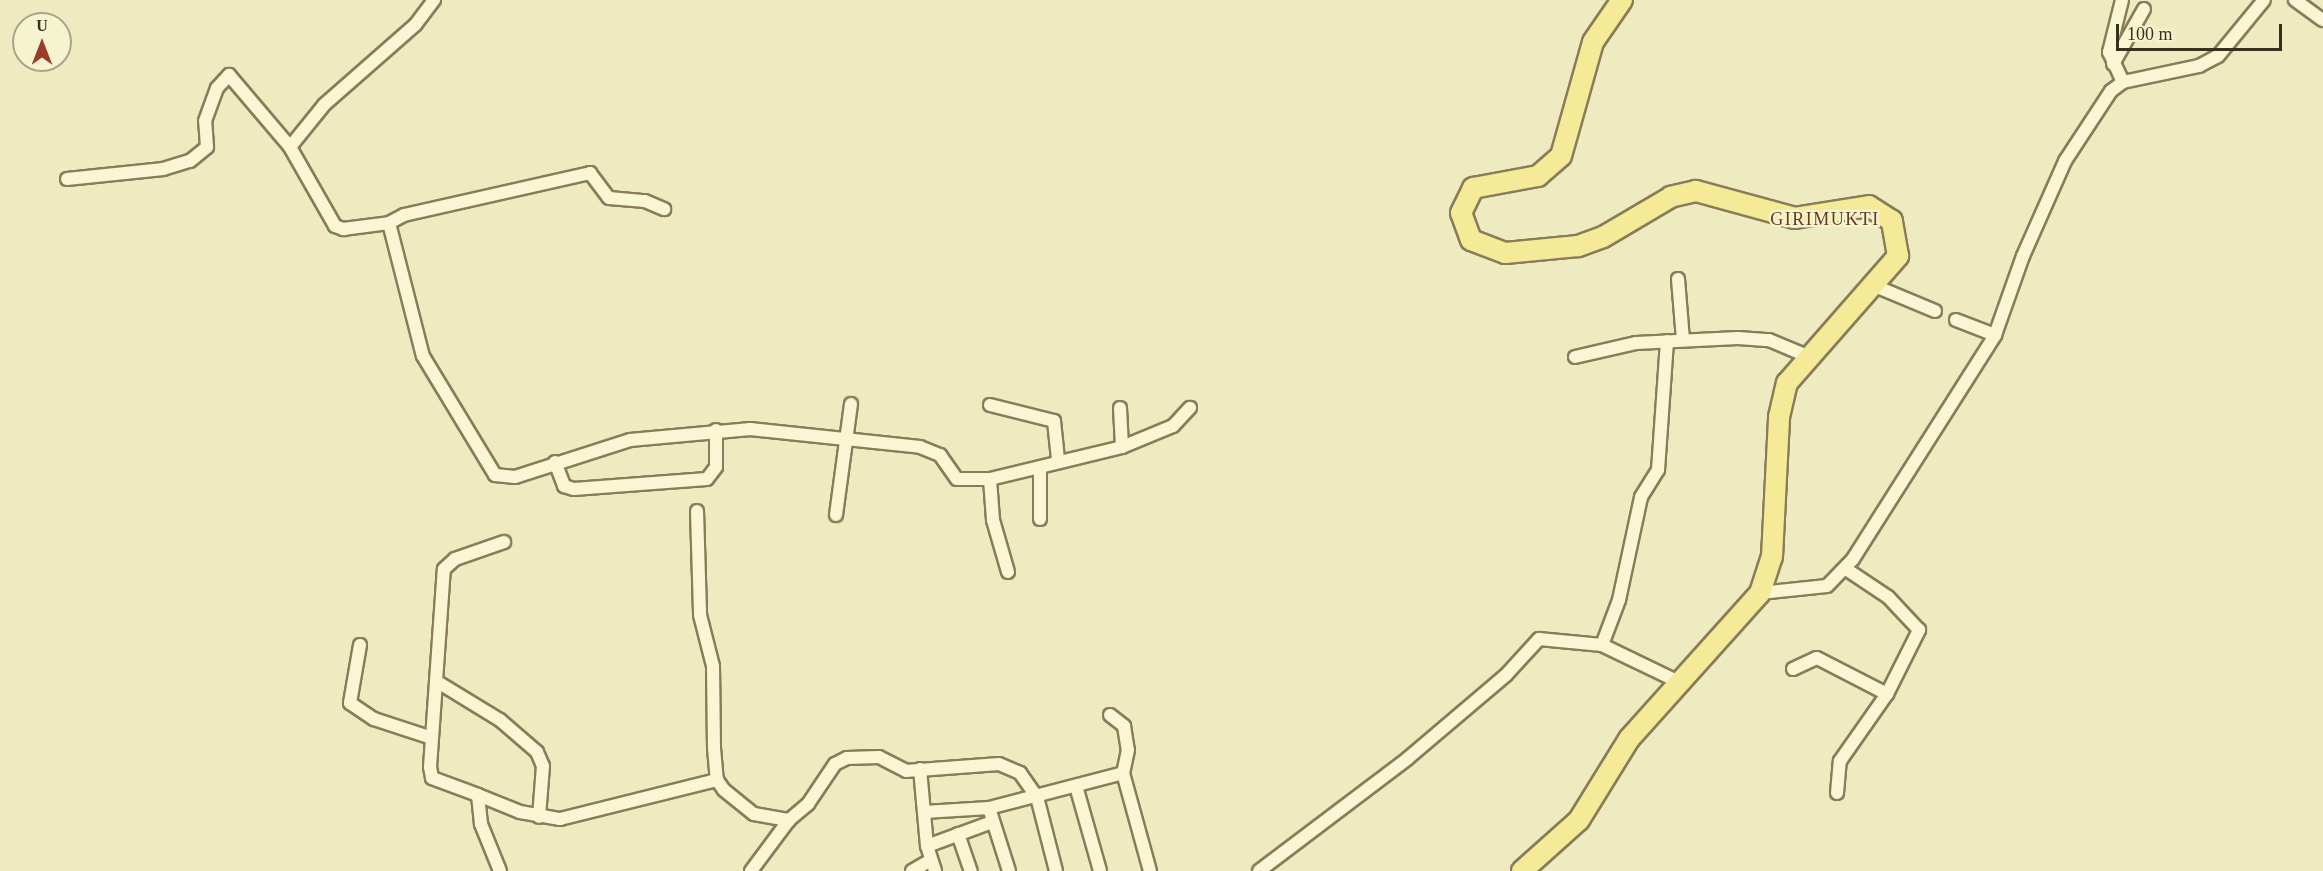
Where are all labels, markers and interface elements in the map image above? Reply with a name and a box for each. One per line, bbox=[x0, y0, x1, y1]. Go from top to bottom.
north arrow bbox=[12, 12, 72, 72]
scale bar bbox=[2119, 12, 2286, 50]
text: U bbox=[36, 17, 48, 34]
text: 100 m bbox=[2127, 24, 2173, 44]
district label: GIRIMUKTI bbox=[1770, 208, 1880, 230]

